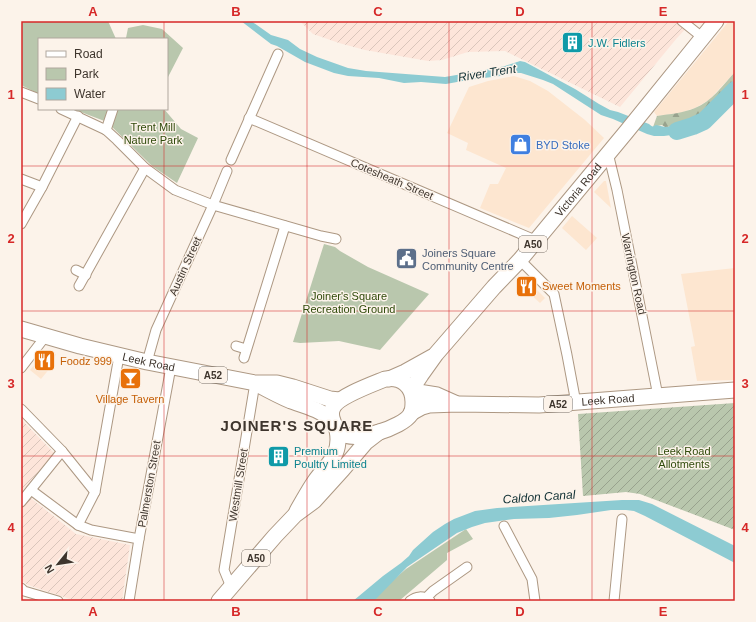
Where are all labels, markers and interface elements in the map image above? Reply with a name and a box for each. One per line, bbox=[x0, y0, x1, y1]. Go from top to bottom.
text: A bbox=[88, 4, 98, 19]
text: B bbox=[231, 4, 241, 19]
text: C bbox=[373, 4, 383, 19]
text: D bbox=[515, 4, 525, 19]
text: E bbox=[659, 4, 668, 19]
building icon: J.W. Fidlers bbox=[559, 30, 585, 56]
place label: J.W. Fidlers bbox=[588, 37, 646, 49]
legend bbox=[38, 38, 168, 110]
text: Road bbox=[74, 47, 103, 61]
water label: River Trent bbox=[457, 61, 518, 84]
text: Park bbox=[74, 67, 100, 81]
text: 1 bbox=[7, 87, 15, 102]
text: Water bbox=[74, 87, 106, 101]
text: 1 bbox=[741, 87, 749, 102]
park label: Trent Mill Nature Park bbox=[124, 121, 183, 146]
shop icon: BYD Stoke bbox=[507, 132, 533, 158]
place label: BYD Stoke bbox=[536, 139, 590, 151]
street label: Cotesheath Street bbox=[349, 156, 435, 202]
street label: Victoria Road bbox=[552, 161, 604, 219]
text: 2 bbox=[7, 231, 15, 246]
text: 2 bbox=[741, 231, 749, 246]
street label: Warrington Road bbox=[620, 232, 648, 316]
street label: Austin Street bbox=[167, 235, 203, 297]
road number: A50 bbox=[519, 236, 547, 252]
public building icon: Joiners Square Community Centre bbox=[394, 246, 420, 272]
place label: Joiners Square Community Centre bbox=[422, 247, 514, 272]
restaurant icon: Sweet Moments bbox=[514, 273, 540, 299]
place label: Sweet Moments bbox=[542, 280, 621, 292]
park label: Joiner's Square Recreation Ground bbox=[303, 290, 395, 315]
restaurant icon: Foodz 999 bbox=[32, 348, 58, 374]
street label: Leek Road bbox=[121, 350, 176, 373]
place label: Foodz 999 bbox=[60, 355, 112, 367]
bar icon: Village Tavern bbox=[117, 366, 143, 392]
road number: A52 bbox=[199, 367, 227, 383]
text: 3 bbox=[7, 376, 15, 391]
text: 3 bbox=[741, 376, 749, 391]
street label: Leek Road bbox=[581, 392, 635, 408]
place label: Village Tavern bbox=[96, 393, 164, 405]
road number: A52 bbox=[544, 396, 572, 412]
district label: JOINER'S SQUARE bbox=[221, 417, 373, 434]
street label: Palmerston Street bbox=[135, 440, 163, 528]
building icon: Premium Poultry Limited bbox=[265, 444, 291, 470]
place label: Premium Poultry Limited bbox=[294, 445, 367, 470]
park label: Leek Road Allotments bbox=[657, 445, 711, 470]
street label: Westmill Street bbox=[226, 448, 250, 522]
water label: Caldon Canal bbox=[502, 487, 576, 507]
text: 4 bbox=[7, 520, 15, 535]
text: 4 bbox=[741, 520, 749, 535]
north arrow bbox=[38, 544, 78, 584]
road number: A50 bbox=[242, 550, 270, 566]
text: N bbox=[42, 563, 57, 575]
text: A bbox=[88, 604, 98, 619]
text: B bbox=[231, 604, 241, 619]
text: C bbox=[373, 604, 383, 619]
text: D bbox=[515, 604, 525, 619]
text: E bbox=[659, 604, 668, 619]

